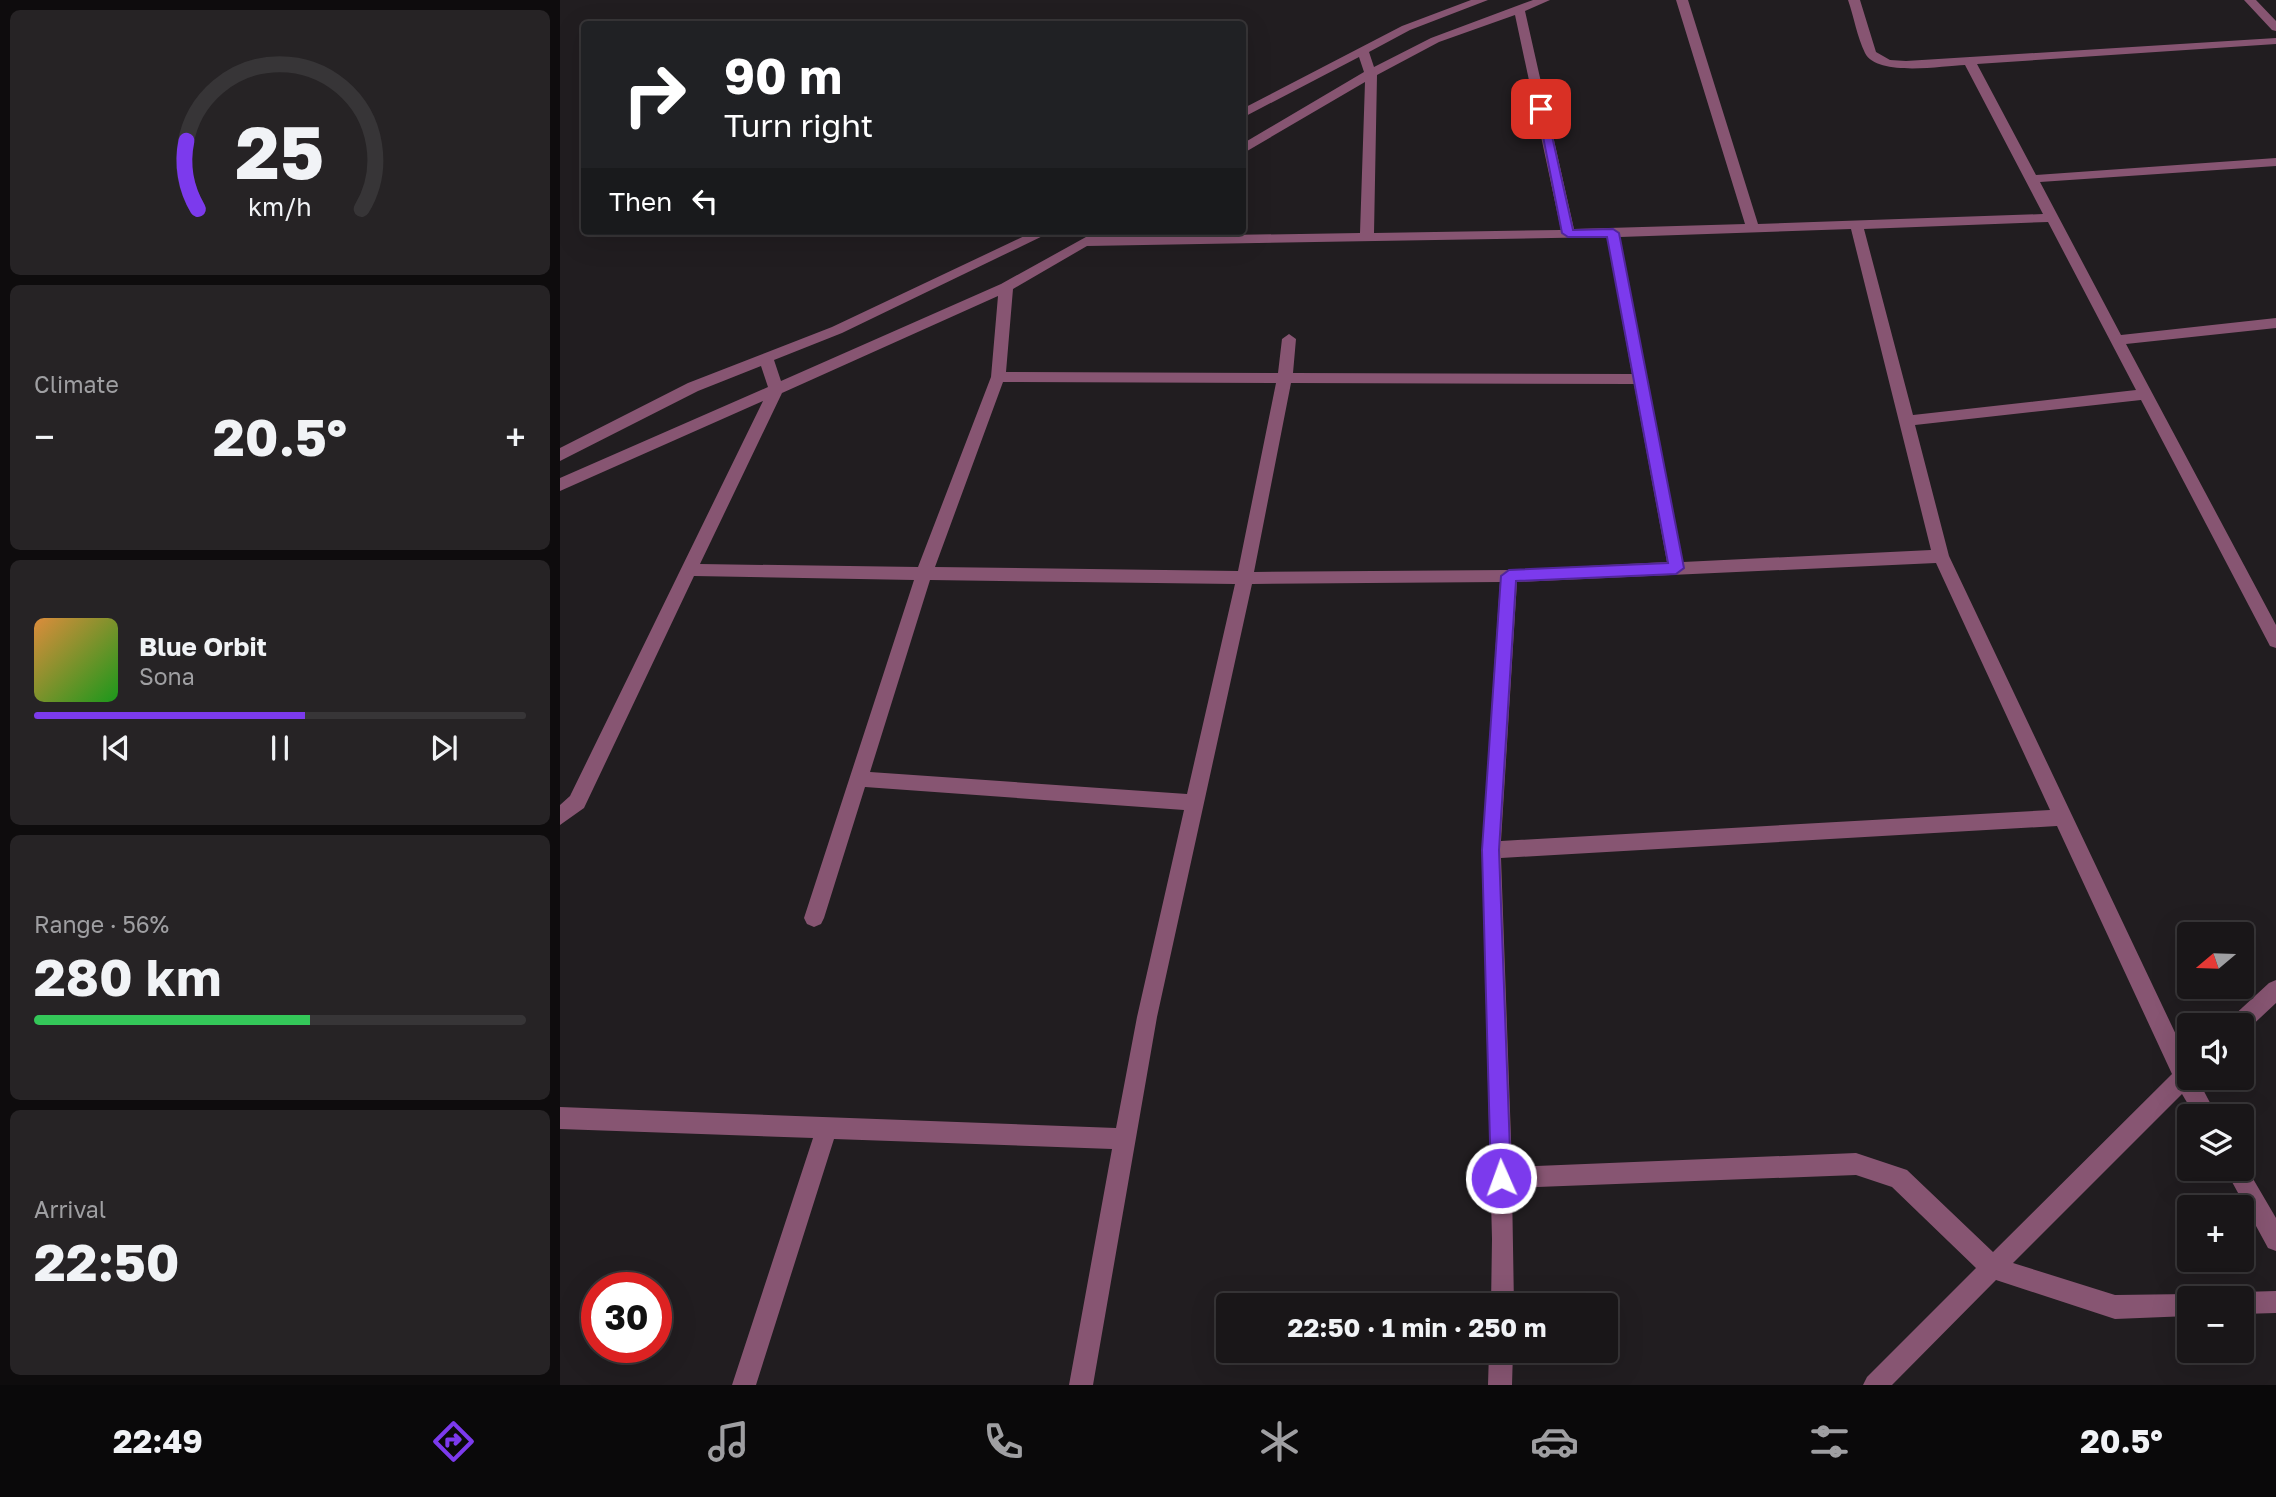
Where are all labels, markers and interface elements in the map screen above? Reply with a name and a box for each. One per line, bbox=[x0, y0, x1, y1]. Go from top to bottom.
text: 90 m bbox=[724, 46, 842, 105]
icon: right bbox=[609, 49, 700, 140]
pin bbox=[1511, 79, 1571, 139]
icon: arrive bbox=[1522, 90, 1560, 128]
text: Turn right bbox=[724, 106, 873, 144]
text: 25 bbox=[236, 108, 324, 195]
icon: left bbox=[686, 182, 724, 220]
text: Then bbox=[609, 186, 672, 217]
text: km/h bbox=[248, 190, 312, 221]
text: Climate bbox=[34, 370, 119, 398]
text: 20.5° bbox=[213, 405, 347, 467]
text: − bbox=[34, 414, 55, 459]
text: + bbox=[505, 414, 526, 459]
text: Blue Orbit bbox=[139, 631, 267, 662]
text: Sona bbox=[139, 662, 195, 690]
icon: previous bbox=[97, 729, 135, 767]
icon: pause bbox=[261, 729, 299, 767]
icon: next bbox=[425, 729, 463, 767]
text: Range · 56% bbox=[34, 910, 169, 938]
north arrow bbox=[2177, 922, 2254, 999]
map controls bbox=[2177, 922, 2254, 1363]
text: 280 km bbox=[34, 945, 221, 1007]
button: sound bbox=[2177, 1013, 2254, 1090]
button: layers bbox=[2177, 1104, 2254, 1181]
position arrow bbox=[1464, 1141, 1538, 1215]
text: Arrival bbox=[34, 1195, 106, 1223]
button: + bbox=[2177, 1195, 2254, 1272]
text: 22:50 bbox=[34, 1230, 180, 1292]
speed limit sign: 30 bbox=[581, 1272, 672, 1363]
button: − bbox=[2177, 1286, 2254, 1363]
text: 22:50 · 1 min · 250 m bbox=[1288, 1312, 1546, 1343]
icon: directions bbox=[429, 1417, 478, 1466]
icon: music bbox=[704, 1417, 753, 1466]
icon: phone bbox=[979, 1417, 1028, 1466]
icon: climate bbox=[1255, 1417, 1304, 1466]
icon: car bbox=[1530, 1417, 1579, 1466]
icon: filters bbox=[1805, 1417, 1854, 1466]
text: 22:49 bbox=[113, 1422, 203, 1460]
text: 20.5° bbox=[2080, 1422, 2163, 1460]

